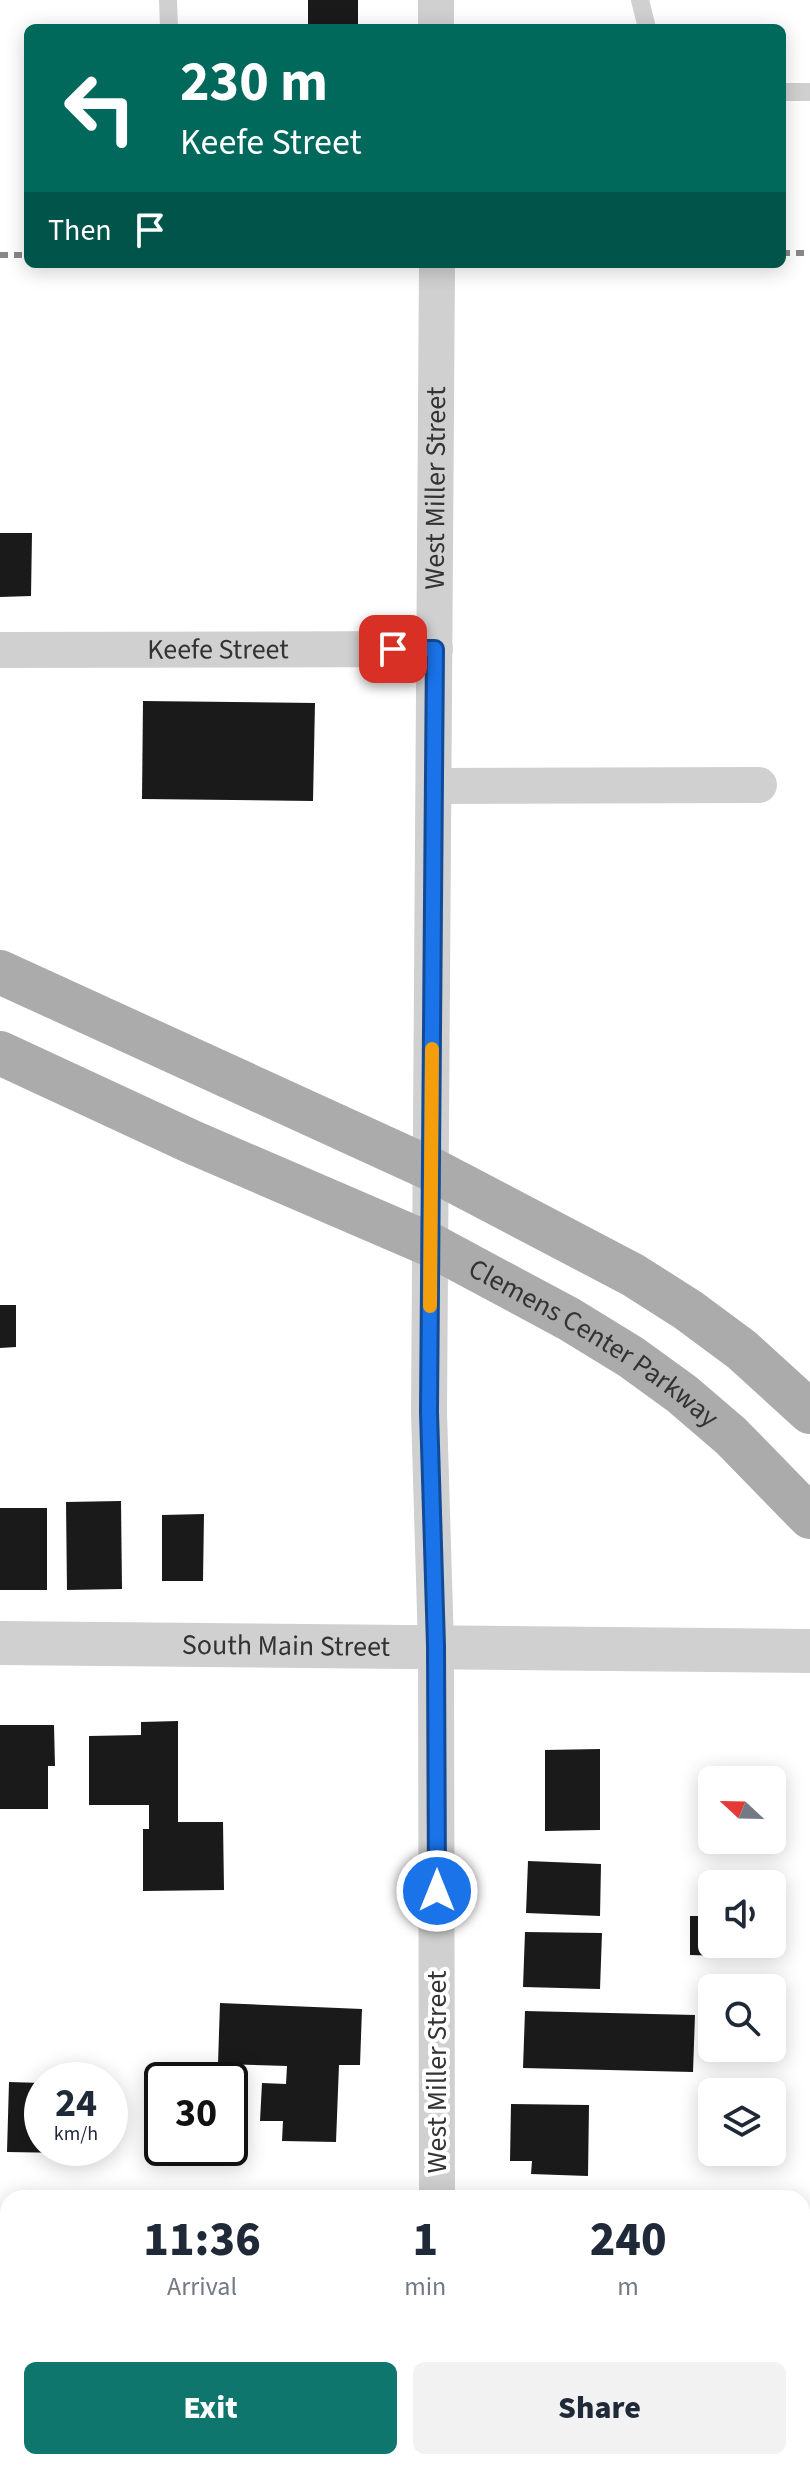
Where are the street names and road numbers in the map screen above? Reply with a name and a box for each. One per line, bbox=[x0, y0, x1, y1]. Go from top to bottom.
street label: West Miller Street bbox=[415, 386, 456, 590]
street label: Keefe Street bbox=[147, 629, 289, 670]
street label: Clemens Center Parkway bbox=[461, 1249, 727, 1437]
street label: South Main Street bbox=[182, 1625, 391, 1667]
street label: West Miller Street bbox=[417, 1970, 457, 2174]

